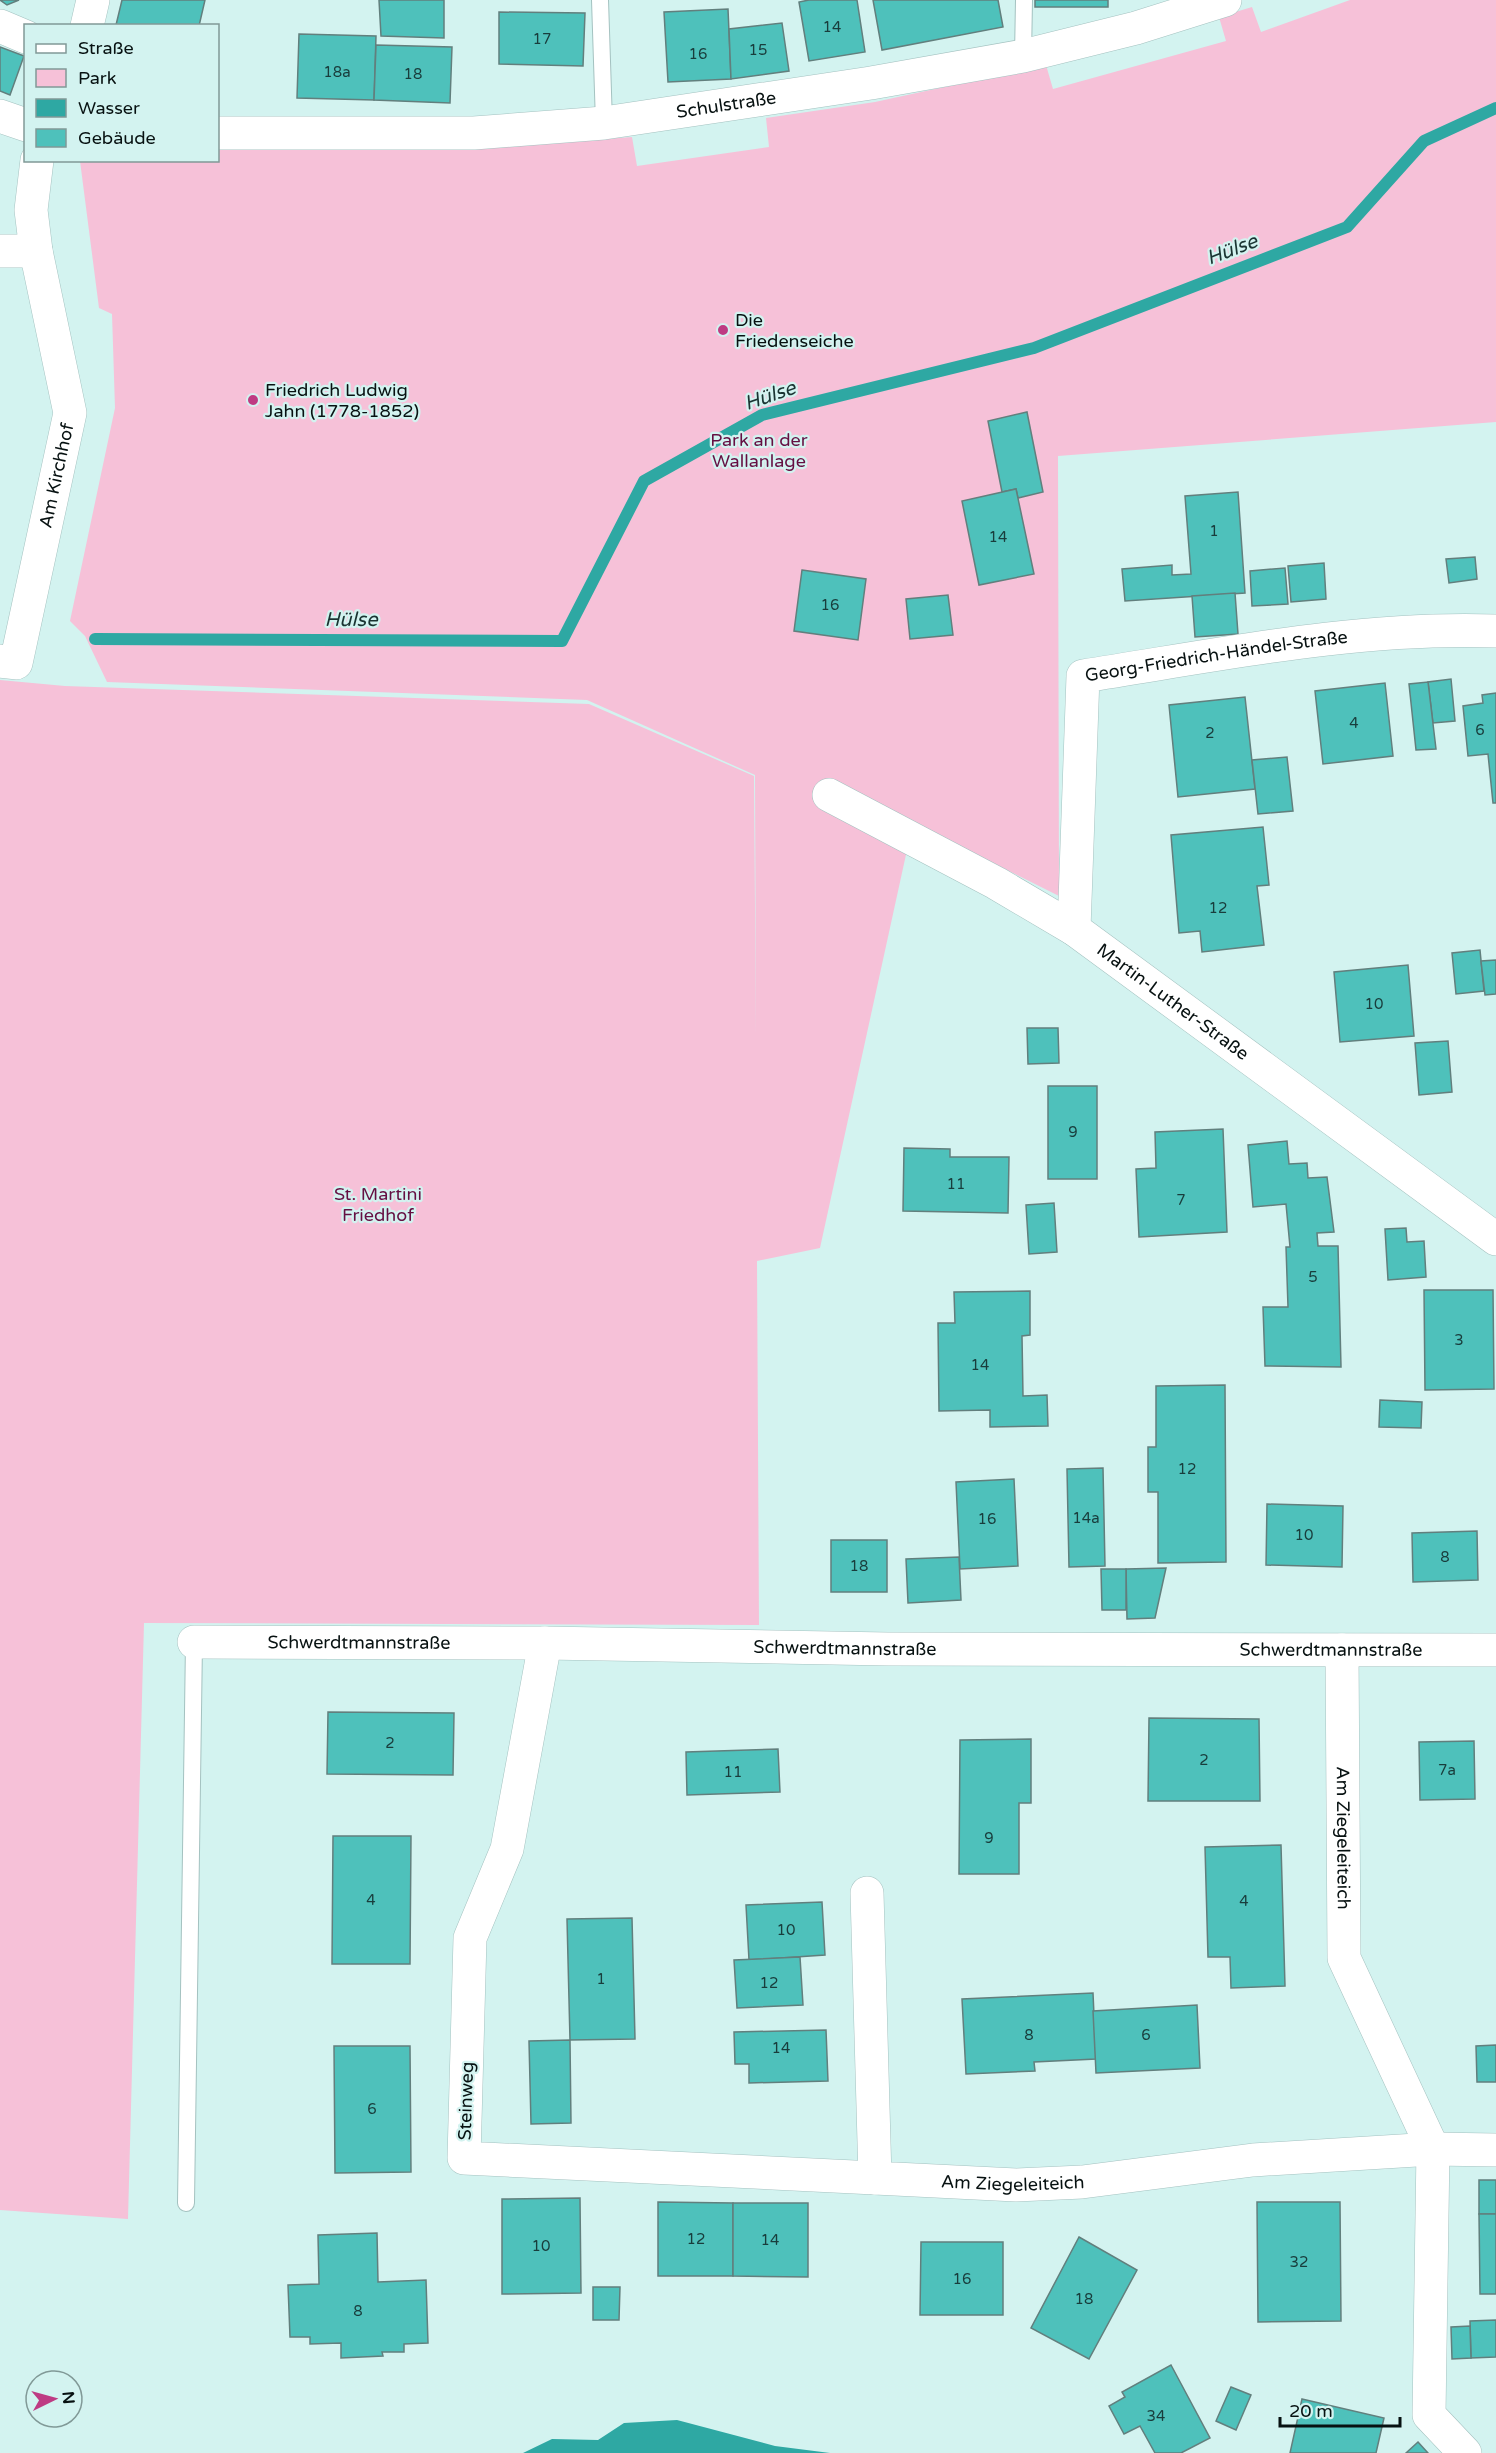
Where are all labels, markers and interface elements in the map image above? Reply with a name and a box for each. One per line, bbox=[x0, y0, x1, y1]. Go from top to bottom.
house number: 14 bbox=[823, 18, 841, 36]
legend bbox=[24, 24, 219, 162]
house number: 17 bbox=[533, 30, 551, 48]
text: Straße bbox=[78, 37, 134, 59]
house number: 15 bbox=[749, 41, 767, 59]
house number: 16 bbox=[689, 45, 707, 63]
house number: 18a bbox=[323, 63, 351, 81]
house number: 18 bbox=[404, 65, 422, 83]
text: Park bbox=[78, 67, 117, 89]
street label: Schulstraße bbox=[675, 86, 778, 123]
text: Wasser bbox=[78, 97, 140, 119]
text: Gebäude bbox=[78, 127, 156, 149]
water label: Hülse bbox=[1203, 229, 1263, 271]
place label: Die Friedenseiche bbox=[735, 309, 854, 352]
marker: Die Friedenseiche bbox=[716, 323, 730, 337]
water label: Hülse bbox=[741, 375, 801, 416]
place label: Friedrich Ludwig Jahn (1778-1852) bbox=[265, 379, 419, 422]
marker: Friedrich Ludwig Jahn (1778-1852) bbox=[246, 393, 260, 407]
street label: Am Kirchhof bbox=[34, 421, 79, 530]
park label: Park an der Wallanlage bbox=[710, 429, 808, 472]
house number: 1 bbox=[1209, 522, 1219, 540]
house number: 14 bbox=[989, 528, 1007, 546]
house number: 16 bbox=[821, 596, 839, 614]
water label: Hülse bbox=[325, 608, 379, 632]
street label: Georg-Friedrich-Händel-Straße bbox=[1083, 626, 1349, 687]
house number: 4 bbox=[1349, 714, 1359, 732]
house number: 6 bbox=[1475, 721, 1485, 739]
house number: 2 bbox=[1205, 724, 1215, 742]
house number: 12 bbox=[1209, 899, 1227, 917]
street label: Martin-Luther-Straße bbox=[1093, 939, 1253, 1065]
house number: 10 bbox=[1365, 995, 1383, 1013]
house number: 9 bbox=[1068, 1123, 1078, 1141]
house number: 11 bbox=[947, 1175, 965, 1193]
park label: St. Martini Friedhof bbox=[334, 1183, 422, 1226]
house number: 7 bbox=[1176, 1191, 1186, 1209]
house number: 5 bbox=[1308, 1268, 1318, 1286]
house number: 3 bbox=[1454, 1331, 1464, 1349]
house number: 14 bbox=[971, 1356, 989, 1374]
house number: 12 bbox=[1178, 1460, 1196, 1478]
house number: 14a bbox=[1072, 1509, 1100, 1527]
house number: 16 bbox=[978, 1510, 996, 1528]
house number: 10 bbox=[1295, 1526, 1313, 1544]
house number: 8 bbox=[1440, 1548, 1450, 1566]
house number: 18 bbox=[850, 1557, 868, 1575]
street label: Schwerdtmannstraße bbox=[267, 1631, 451, 1654]
street label: Schwerdtmannstraße bbox=[753, 1636, 936, 1660]
street label: Schwerdtmannstraße bbox=[1239, 1639, 1422, 1661]
house number: 2 bbox=[385, 1734, 395, 1752]
house number: 2 bbox=[1199, 1751, 1209, 1769]
house number: 7a bbox=[1438, 1761, 1456, 1779]
house number: 11 bbox=[724, 1763, 742, 1781]
street label: Am Ziegeleiteich bbox=[1332, 1766, 1355, 1910]
house number: 9 bbox=[984, 1829, 994, 1847]
house number: 4 bbox=[366, 1891, 376, 1909]
house number: 4 bbox=[1239, 1892, 1249, 1910]
house number: 10 bbox=[777, 1921, 795, 1939]
house number: 1 bbox=[596, 1970, 606, 1988]
house number: 12 bbox=[760, 1974, 778, 1992]
house number: 8 bbox=[1024, 2026, 1034, 2044]
house number: 6 bbox=[1141, 2026, 1151, 2044]
house number: 14 bbox=[772, 2039, 790, 2057]
street label: Steinweg bbox=[454, 2061, 478, 2141]
house number: 6 bbox=[367, 2100, 377, 2118]
street label: Am Ziegeleiteich bbox=[941, 2170, 1085, 2196]
house number: 12 bbox=[687, 2230, 705, 2248]
house number: 14 bbox=[761, 2231, 779, 2249]
house number: 10 bbox=[532, 2237, 550, 2255]
house number: 32 bbox=[1290, 2253, 1308, 2271]
house number: 16 bbox=[953, 2270, 971, 2288]
house number: 18 bbox=[1075, 2290, 1093, 2308]
house number: 8 bbox=[353, 2302, 363, 2320]
north arrow bbox=[24, 2369, 84, 2429]
scale bar bbox=[1280, 2390, 1400, 2428]
text: N bbox=[57, 2391, 78, 2405]
text: 20 m bbox=[1289, 2400, 1333, 2422]
house number: 34 bbox=[1147, 2407, 1165, 2425]

